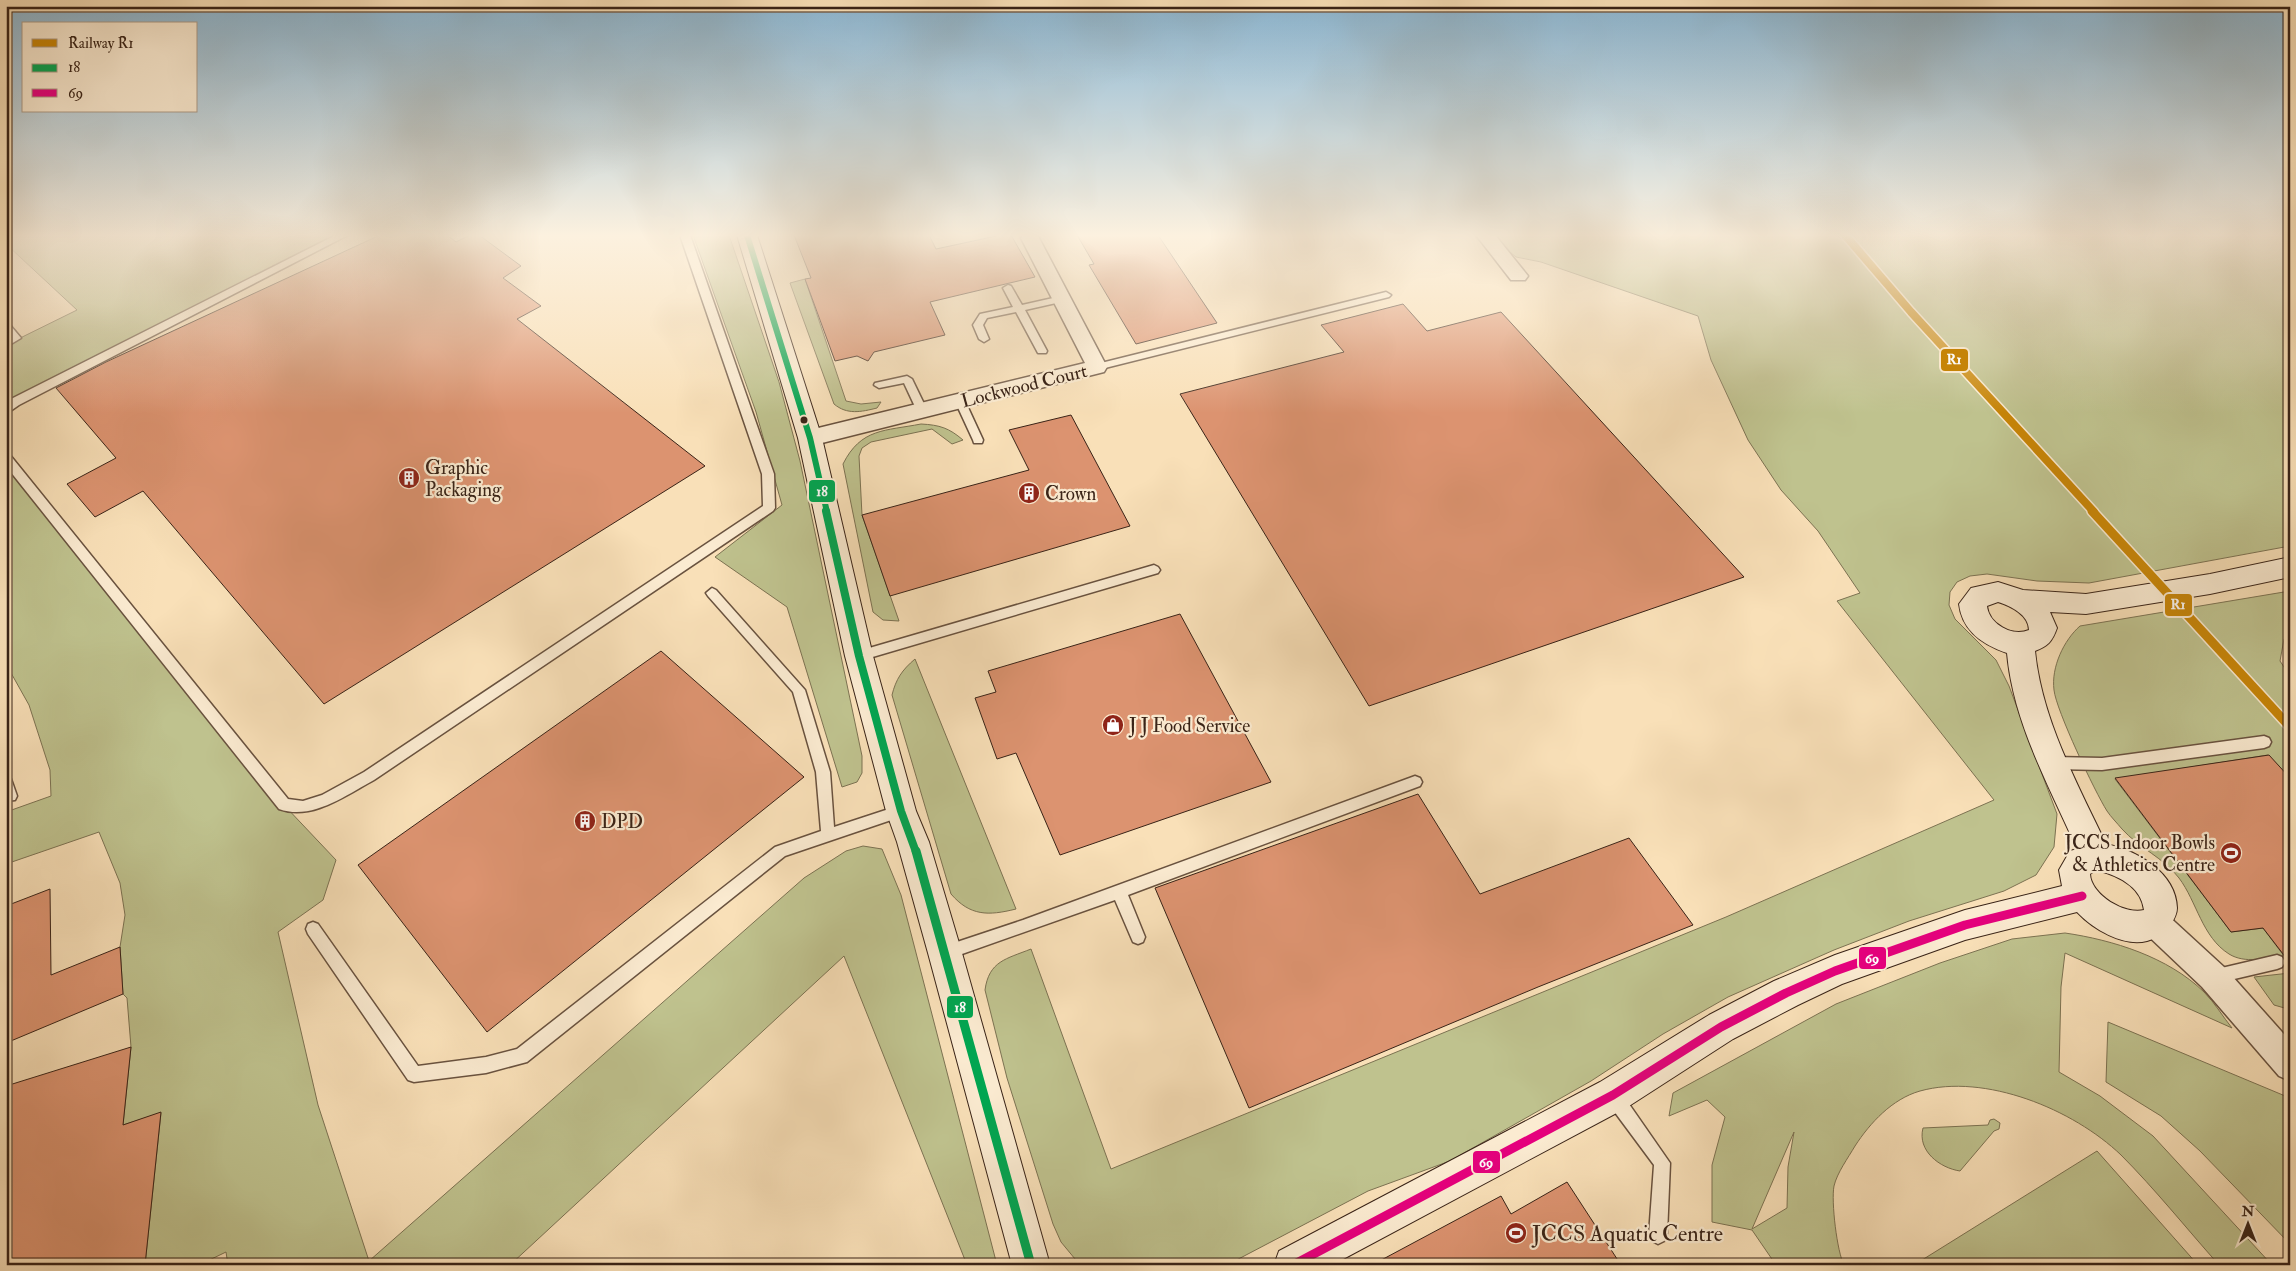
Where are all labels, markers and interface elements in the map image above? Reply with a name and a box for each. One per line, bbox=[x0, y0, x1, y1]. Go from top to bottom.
legend bbox=[22, 22, 198, 112]
text: Railway R1 bbox=[68, 34, 134, 53]
text: 18 bbox=[68, 58, 80, 77]
text: 69 bbox=[68, 84, 83, 103]
line badge: R1 bbox=[1940, 348, 1969, 372]
text: R1 bbox=[1946, 351, 1962, 368]
street label: Lockwood Court bbox=[959, 359, 1090, 413]
unlabelled marker bbox=[799, 415, 809, 425]
place label: Graphic Packaging bbox=[425, 456, 502, 502]
building icon: Graphic Packaging bbox=[397, 466, 421, 490]
line badge: 18 bbox=[808, 479, 836, 503]
building icon: Crown bbox=[1017, 481, 1041, 505]
place label: Crown bbox=[1045, 482, 1096, 506]
text: 18 bbox=[816, 483, 828, 500]
line badge: R1 bbox=[2164, 593, 2193, 617]
text: R1 bbox=[2170, 596, 2186, 613]
shop icon: J J Food Service bbox=[1101, 713, 1125, 737]
place label: J J Food Service bbox=[1128, 714, 1250, 738]
building icon: DPD bbox=[573, 809, 597, 833]
place label: DPD bbox=[601, 810, 643, 834]
place label: JCCS Indoor Bowls & Athletics Centre bbox=[2063, 831, 2215, 877]
sports icon: JCCS Indoor Bowls & Athletics Centre bbox=[2219, 841, 2243, 865]
line badge: 69 bbox=[1858, 946, 1887, 970]
text: 69 bbox=[1865, 950, 1879, 967]
line badge: 18 bbox=[946, 995, 974, 1019]
text: 18 bbox=[954, 999, 966, 1016]
line badge: 69 bbox=[1472, 1150, 1501, 1174]
text: 69 bbox=[1479, 1154, 1493, 1171]
north arrow bbox=[2224, 1198, 2274, 1248]
text: N bbox=[2241, 1203, 2255, 1220]
place label: JCCS Aquatic Centre bbox=[1531, 1220, 1723, 1248]
sports icon: JCCS Aquatic Centre bbox=[1504, 1221, 1528, 1245]

